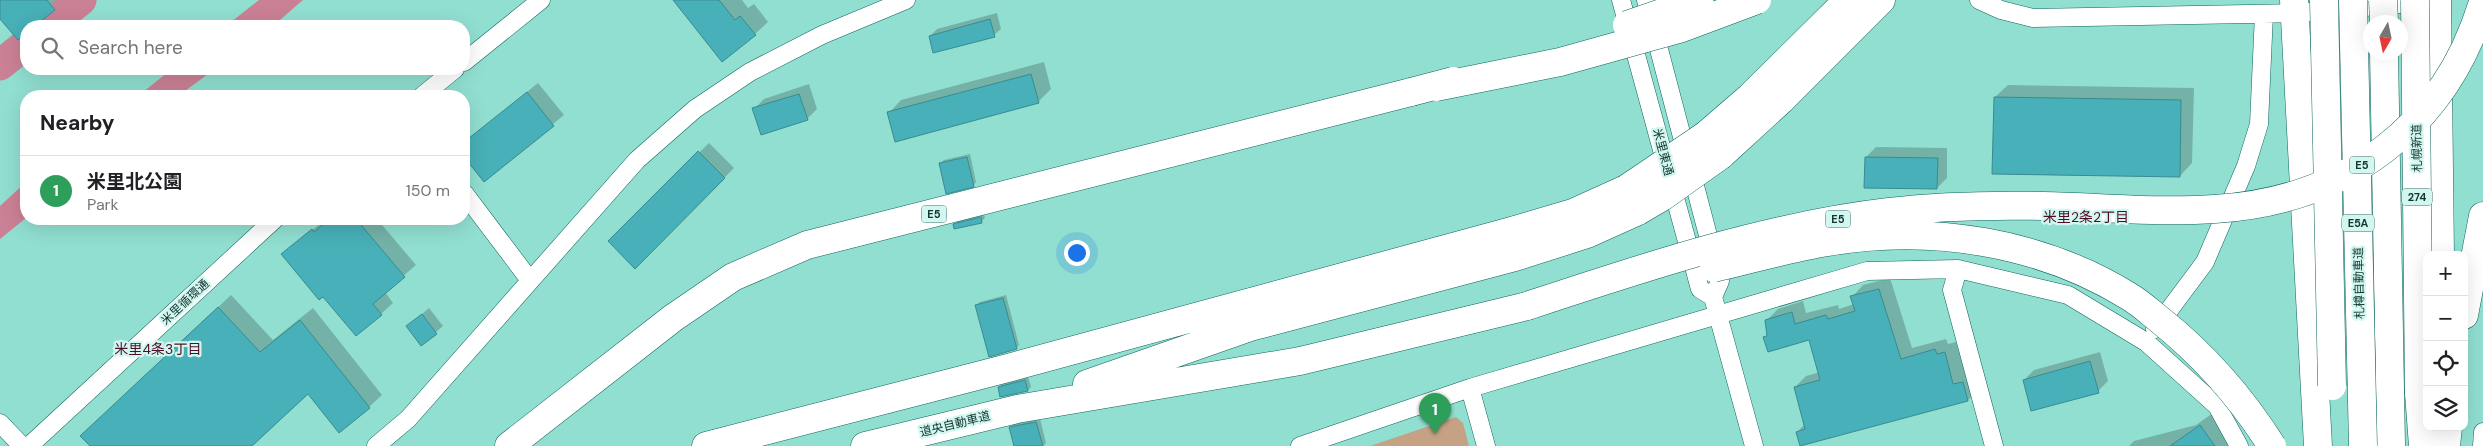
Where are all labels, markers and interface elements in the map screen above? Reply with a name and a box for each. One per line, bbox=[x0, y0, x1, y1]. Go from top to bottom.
north arrow bbox=[2363, 15, 2408, 60]
search box bbox=[20, 20, 470, 75]
icon: search bbox=[38, 34, 66, 62]
text: Search here bbox=[78, 35, 183, 60]
text: Nearby bbox=[40, 109, 114, 137]
street label: 札幌新道 bbox=[2409, 124, 2425, 172]
street label: 米里東通 bbox=[1649, 127, 1677, 177]
road number: E5 bbox=[2350, 156, 2374, 174]
text: 米里北公園 bbox=[87, 169, 182, 194]
text: 1 bbox=[53, 180, 59, 201]
text: 150 m bbox=[406, 180, 450, 201]
road number: 274 bbox=[2402, 188, 2432, 206]
text: Park bbox=[87, 194, 119, 215]
road number: E5 bbox=[922, 205, 946, 222]
district label: 米里2条2丁目 bbox=[2043, 208, 2129, 226]
road number: E5 bbox=[1826, 210, 1850, 228]
road number: E5A bbox=[2342, 214, 2374, 232]
your location bbox=[1064, 240, 1090, 266]
street label: 札樽自動車道 bbox=[2350, 247, 2368, 319]
map controls bbox=[2423, 251, 2468, 431]
button: + bbox=[2423, 251, 2468, 296]
street label: 米里循環通 bbox=[158, 276, 212, 328]
button: − bbox=[2423, 296, 2468, 341]
district label: 米里4条3丁目 bbox=[115, 340, 201, 358]
button: locate bbox=[2423, 341, 2468, 386]
button: layers bbox=[2423, 386, 2468, 431]
pin: 1 bbox=[1419, 393, 1451, 434]
street label: 道央自動車道 bbox=[918, 408, 992, 440]

